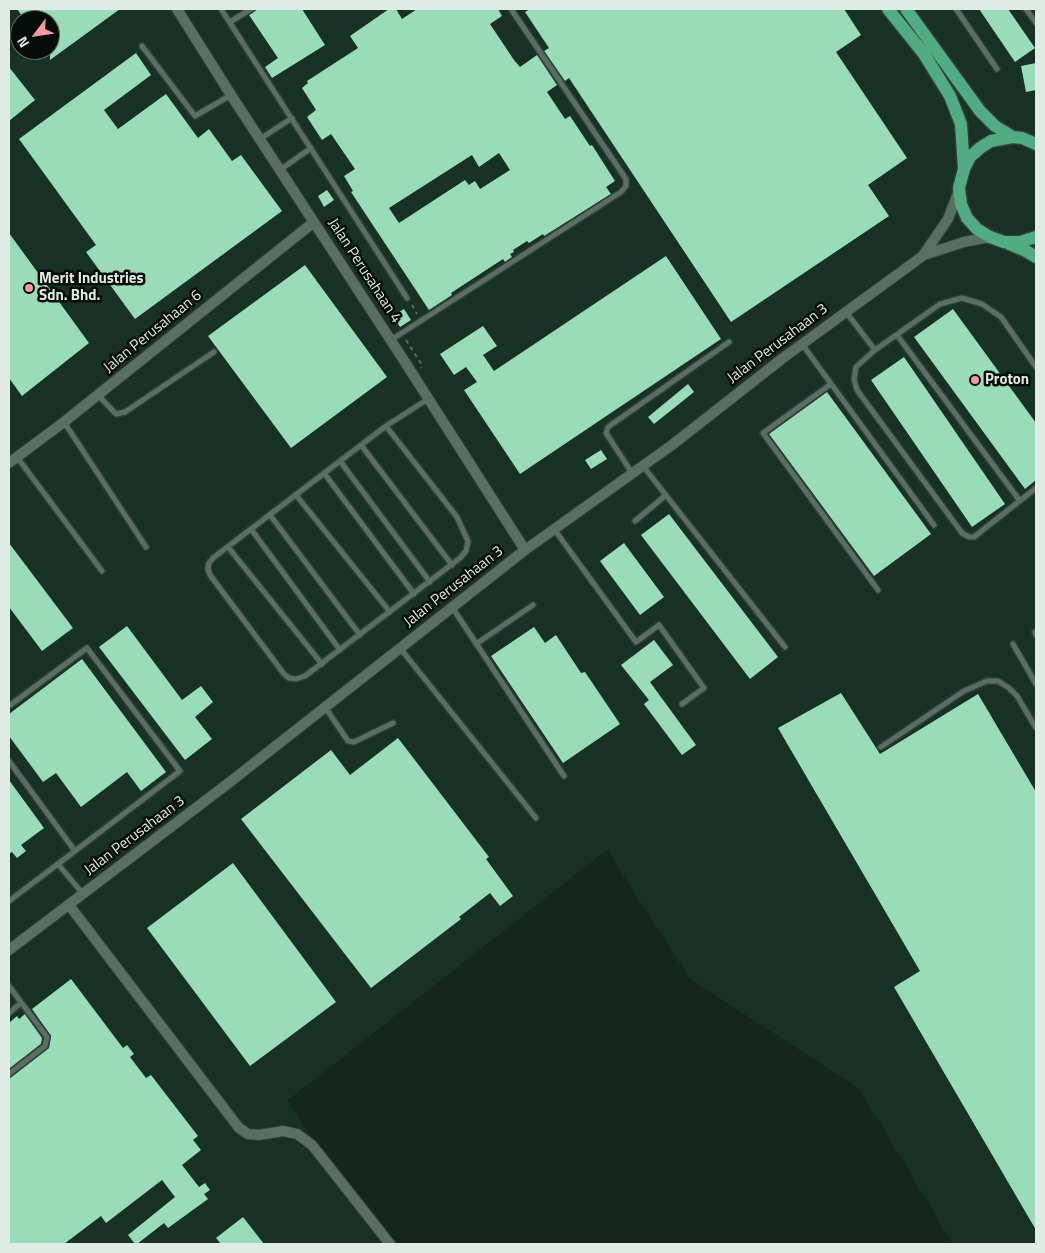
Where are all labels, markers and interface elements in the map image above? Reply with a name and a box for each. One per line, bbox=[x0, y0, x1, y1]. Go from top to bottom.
north arrow bbox=[10, 10, 60, 60]
text: N bbox=[11, 33, 34, 52]
street label: Jalan Perusahaan 4 bbox=[323, 215, 405, 327]
place label: Merit Industries Sdn. Bhd. bbox=[39, 270, 143, 305]
marker: Merit Industries Sdn. Bhd. bbox=[23, 282, 35, 294]
street label: Jalan Perusahaan 6 bbox=[100, 287, 206, 377]
street label: Jalan Perusahaan 3 bbox=[724, 300, 832, 388]
place label: Proton bbox=[985, 371, 1029, 389]
marker: Proton bbox=[969, 374, 981, 386]
street label: Jalan Perusahaan 3 bbox=[401, 543, 507, 631]
street label: Jalan Perusahaan 3 bbox=[81, 792, 189, 880]

